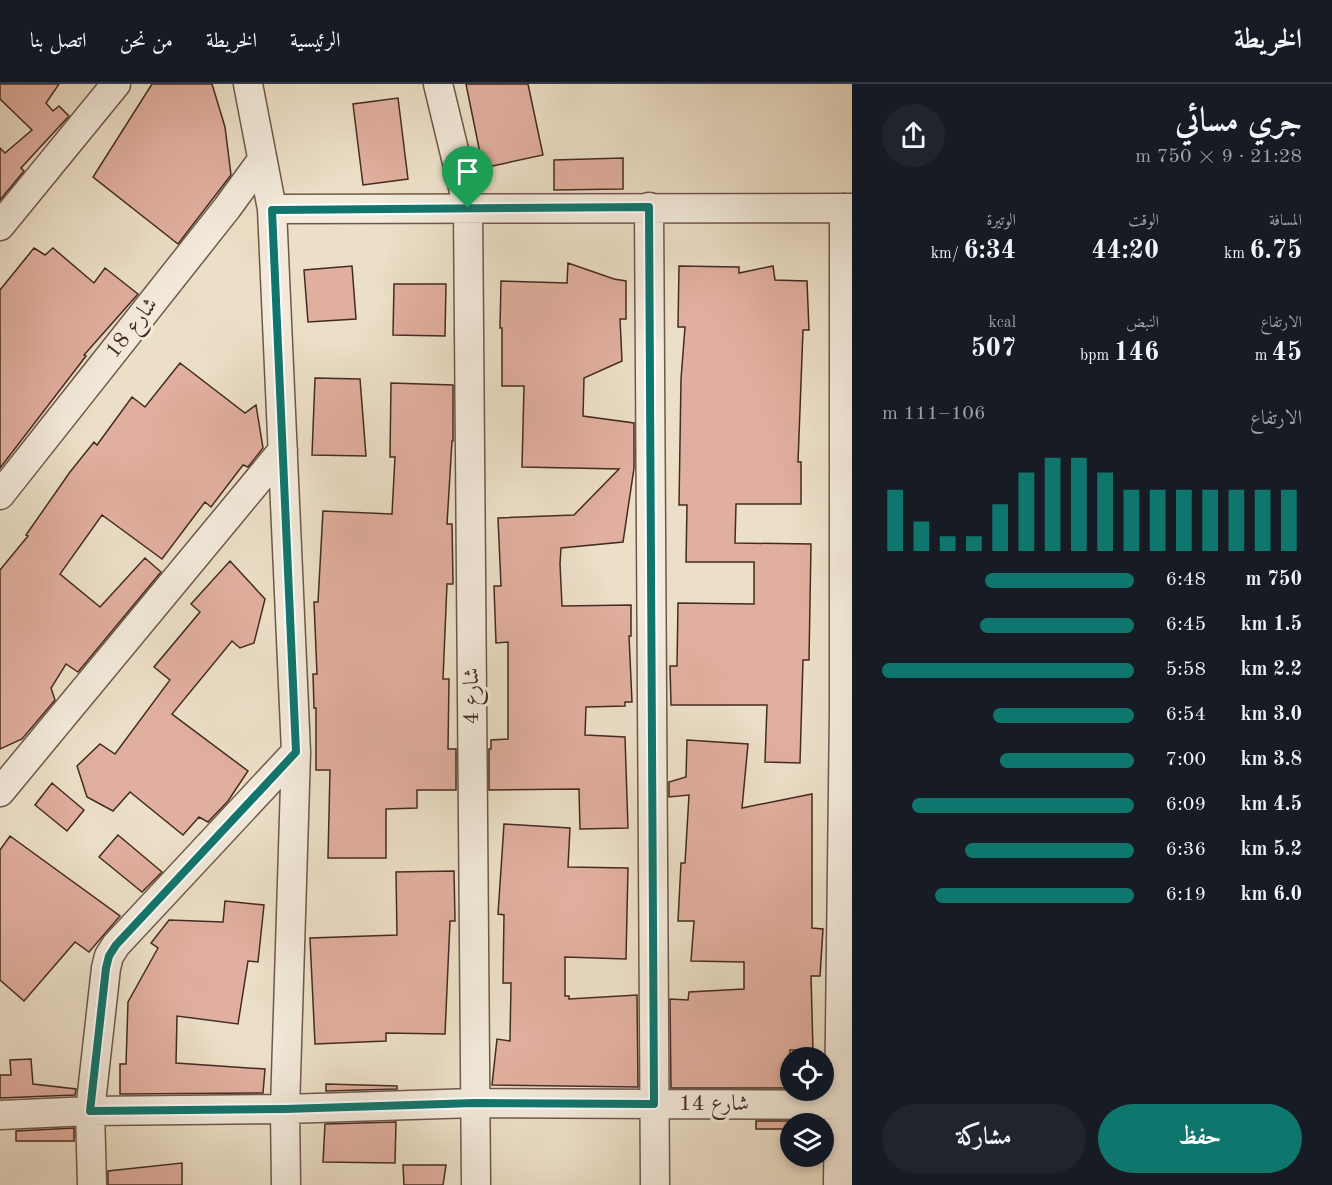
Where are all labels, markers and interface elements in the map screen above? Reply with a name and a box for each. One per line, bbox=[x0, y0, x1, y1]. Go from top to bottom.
text: الخريطة bbox=[1234, 27, 1302, 55]
text: اتصل بنا bbox=[30, 31, 87, 52]
text: من نحن bbox=[120, 31, 173, 52]
text: الخريطة bbox=[206, 31, 257, 52]
text: الرئيسية bbox=[290, 31, 341, 52]
button: share bbox=[882, 104, 945, 167]
text: جري مسائي bbox=[1175, 106, 1302, 139]
pin bbox=[442, 146, 493, 208]
text: 21:28 · 9 × 750 m bbox=[1135, 147, 1302, 167]
icon: arrive bbox=[451, 155, 484, 188]
text: الوتيرة bbox=[986, 213, 1016, 229]
text: الوقت bbox=[1128, 213, 1159, 229]
text: المسافة bbox=[1269, 213, 1302, 229]
text: 6:34 bbox=[963, 238, 1016, 264]
text: 44:20 bbox=[1091, 238, 1159, 264]
text: 6.75 bbox=[1249, 238, 1302, 264]
text: /km bbox=[931, 246, 963, 262]
text: km bbox=[1224, 246, 1249, 262]
street label: شارع 18 bbox=[102, 294, 167, 366]
text: kcal bbox=[988, 315, 1016, 331]
text: النبض bbox=[1126, 315, 1159, 331]
text: الارتفاع bbox=[1260, 315, 1302, 331]
text: 507 bbox=[971, 336, 1016, 362]
text: 146 bbox=[1114, 340, 1159, 366]
text: 45 bbox=[1272, 340, 1302, 366]
text: bpm bbox=[1080, 348, 1114, 364]
text: m bbox=[1255, 348, 1272, 364]
text: 106–111 m bbox=[882, 404, 986, 424]
text: الارتفاع bbox=[1250, 409, 1302, 429]
text: 6:48 bbox=[1166, 570, 1206, 590]
text: 750 m bbox=[1246, 570, 1302, 590]
text: 6:45 bbox=[1166, 615, 1206, 635]
text: 1.5 km bbox=[1240, 615, 1302, 635]
text: 5:58 bbox=[1166, 660, 1206, 680]
text: 2.2 km bbox=[1240, 660, 1302, 680]
street label: شارع 4 bbox=[461, 667, 489, 725]
text: 6:54 bbox=[1166, 705, 1206, 725]
text: 3.0 km bbox=[1240, 705, 1302, 725]
text: 7:00 bbox=[1166, 750, 1206, 770]
text: 3.8 km bbox=[1240, 750, 1302, 770]
text: 6:09 bbox=[1166, 795, 1206, 815]
text: 4.5 km bbox=[1240, 795, 1302, 815]
text: 6:36 bbox=[1166, 840, 1206, 860]
text: 5.2 km bbox=[1240, 840, 1302, 860]
text: 6:19 bbox=[1166, 885, 1206, 905]
text: 6.0 km bbox=[1240, 885, 1302, 905]
map controls bbox=[780, 1047, 834, 1167]
button: locate bbox=[780, 1047, 834, 1101]
street label: شارع 14 bbox=[679, 1093, 749, 1121]
button: مشاركة bbox=[882, 1104, 1086, 1173]
button: حفظ bbox=[1098, 1104, 1302, 1173]
button: layers bbox=[780, 1113, 834, 1167]

